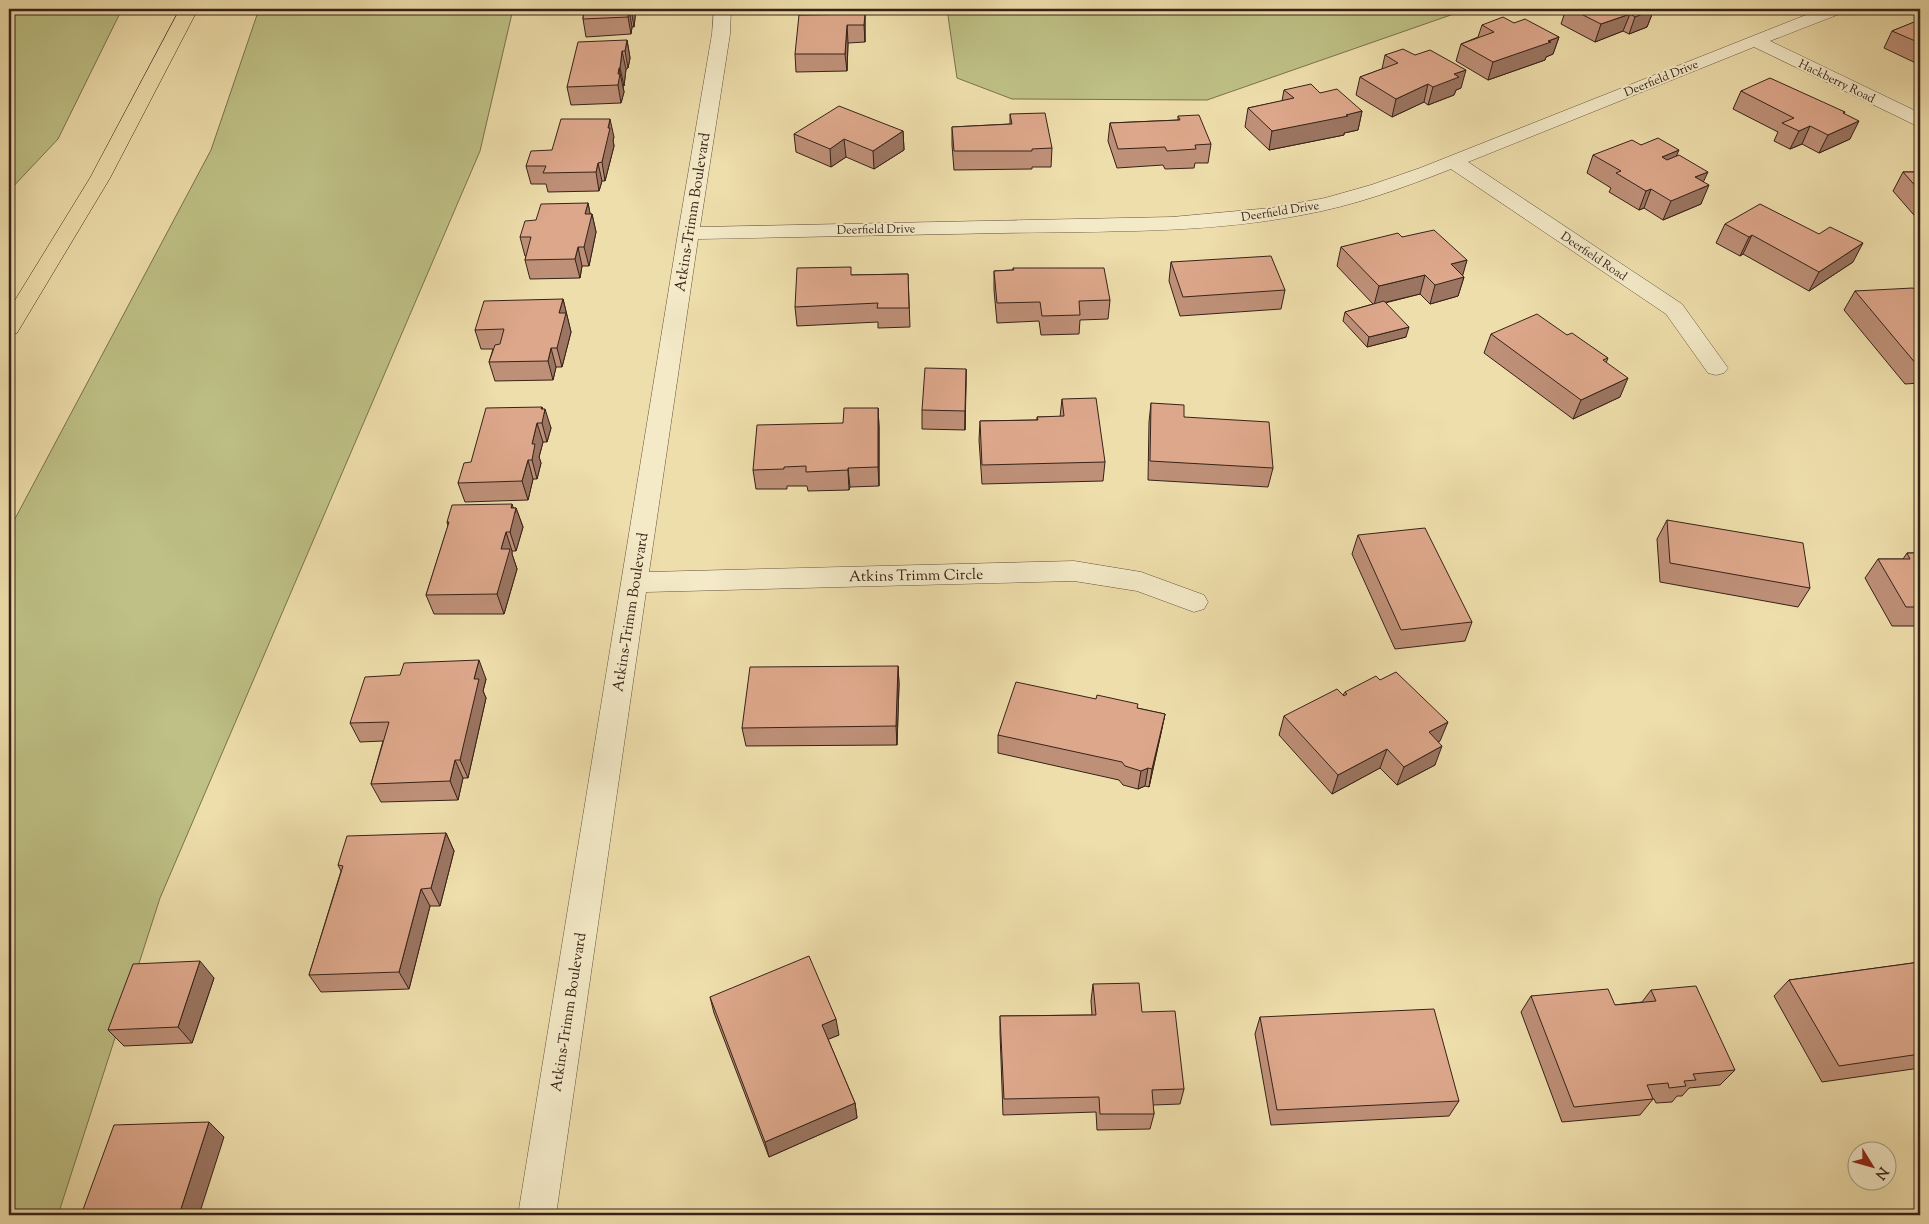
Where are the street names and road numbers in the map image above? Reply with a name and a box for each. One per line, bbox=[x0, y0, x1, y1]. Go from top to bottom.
street label: Deerfield Drive bbox=[1622, 56, 1702, 102]
street label: Hackberry Road bbox=[1795, 56, 1878, 108]
street label: Atkins-Trimm Boulevard bbox=[671, 131, 717, 293]
street label: Deerfield Drive bbox=[1240, 197, 1321, 227]
street label: Deerfield Drive bbox=[837, 220, 916, 240]
street label: Deerfield Road bbox=[1557, 228, 1630, 286]
street label: Atkins-Trimm Boulevard bbox=[609, 531, 655, 693]
street label: Atkins Trimm Circle bbox=[849, 565, 983, 588]
street label: Atkins-Trimm Boulevard bbox=[547, 931, 593, 1093]

